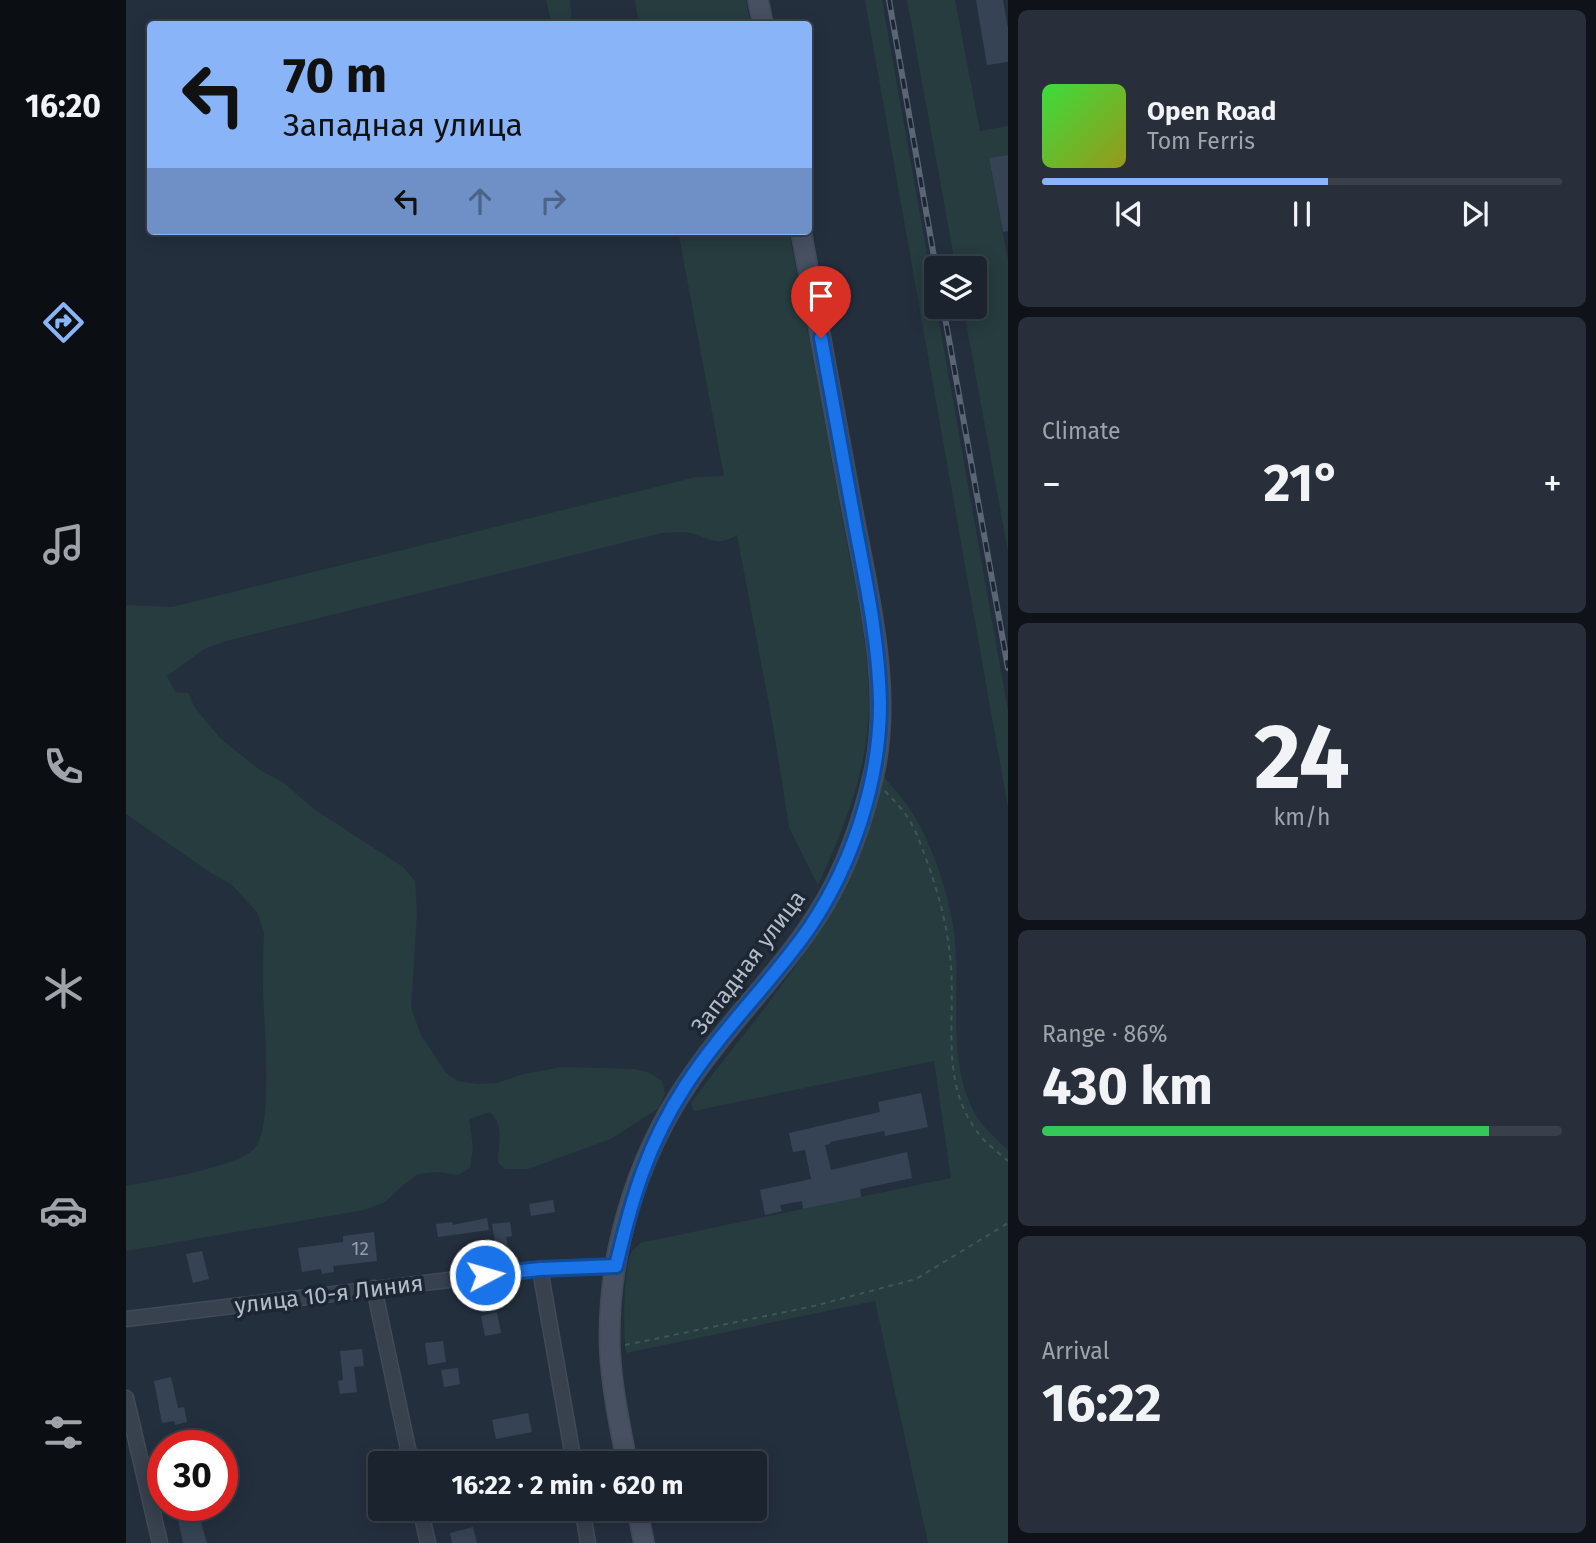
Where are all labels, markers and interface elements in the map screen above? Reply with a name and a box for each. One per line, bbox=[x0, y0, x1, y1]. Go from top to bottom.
text: 70 m bbox=[283, 46, 387, 105]
icon: left bbox=[168, 49, 259, 140]
text: 16:20 bbox=[25, 87, 101, 125]
text: Open Road bbox=[1147, 96, 1276, 127]
text: Западная улица bbox=[283, 106, 523, 144]
text: Tom Ferris bbox=[1147, 127, 1255, 155]
icon: left bbox=[388, 182, 426, 220]
icon: ahead bbox=[461, 182, 499, 220]
icon: right bbox=[534, 182, 572, 220]
icon: previous bbox=[1110, 195, 1148, 233]
icon: pause bbox=[1283, 195, 1321, 233]
icon: next bbox=[1456, 195, 1494, 233]
map controls bbox=[924, 256, 987, 319]
button: layers bbox=[924, 256, 987, 319]
pin bbox=[791, 266, 851, 338]
icon: arrive bbox=[802, 277, 840, 315]
icon: directions bbox=[39, 298, 88, 347]
text: Climate bbox=[1042, 417, 1121, 445]
text: 21° bbox=[1264, 452, 1341, 515]
text: − bbox=[1042, 461, 1061, 507]
text: + bbox=[1543, 461, 1562, 507]
icon: music bbox=[39, 520, 88, 569]
text: 24 bbox=[1254, 703, 1350, 812]
icon: phone bbox=[39, 742, 88, 791]
text: km/h bbox=[1274, 803, 1330, 831]
street label: Западная улица bbox=[685, 885, 811, 1039]
icon: climate bbox=[39, 964, 88, 1013]
text: Range · 86% bbox=[1042, 1020, 1167, 1048]
text: 430 km bbox=[1042, 1055, 1213, 1118]
icon: car bbox=[39, 1186, 88, 1235]
house number: 12 bbox=[351, 1237, 369, 1260]
position arrow bbox=[448, 1238, 522, 1312]
street label: улица 10-я Линия bbox=[233, 1269, 425, 1319]
text: Arrival bbox=[1042, 1337, 1109, 1365]
text: 16:22 bbox=[1042, 1372, 1162, 1435]
icon: filters bbox=[39, 1408, 88, 1457]
speed limit sign: 30 bbox=[147, 1430, 238, 1521]
text: 16:22 · 2 min · 620 m bbox=[452, 1470, 683, 1501]

